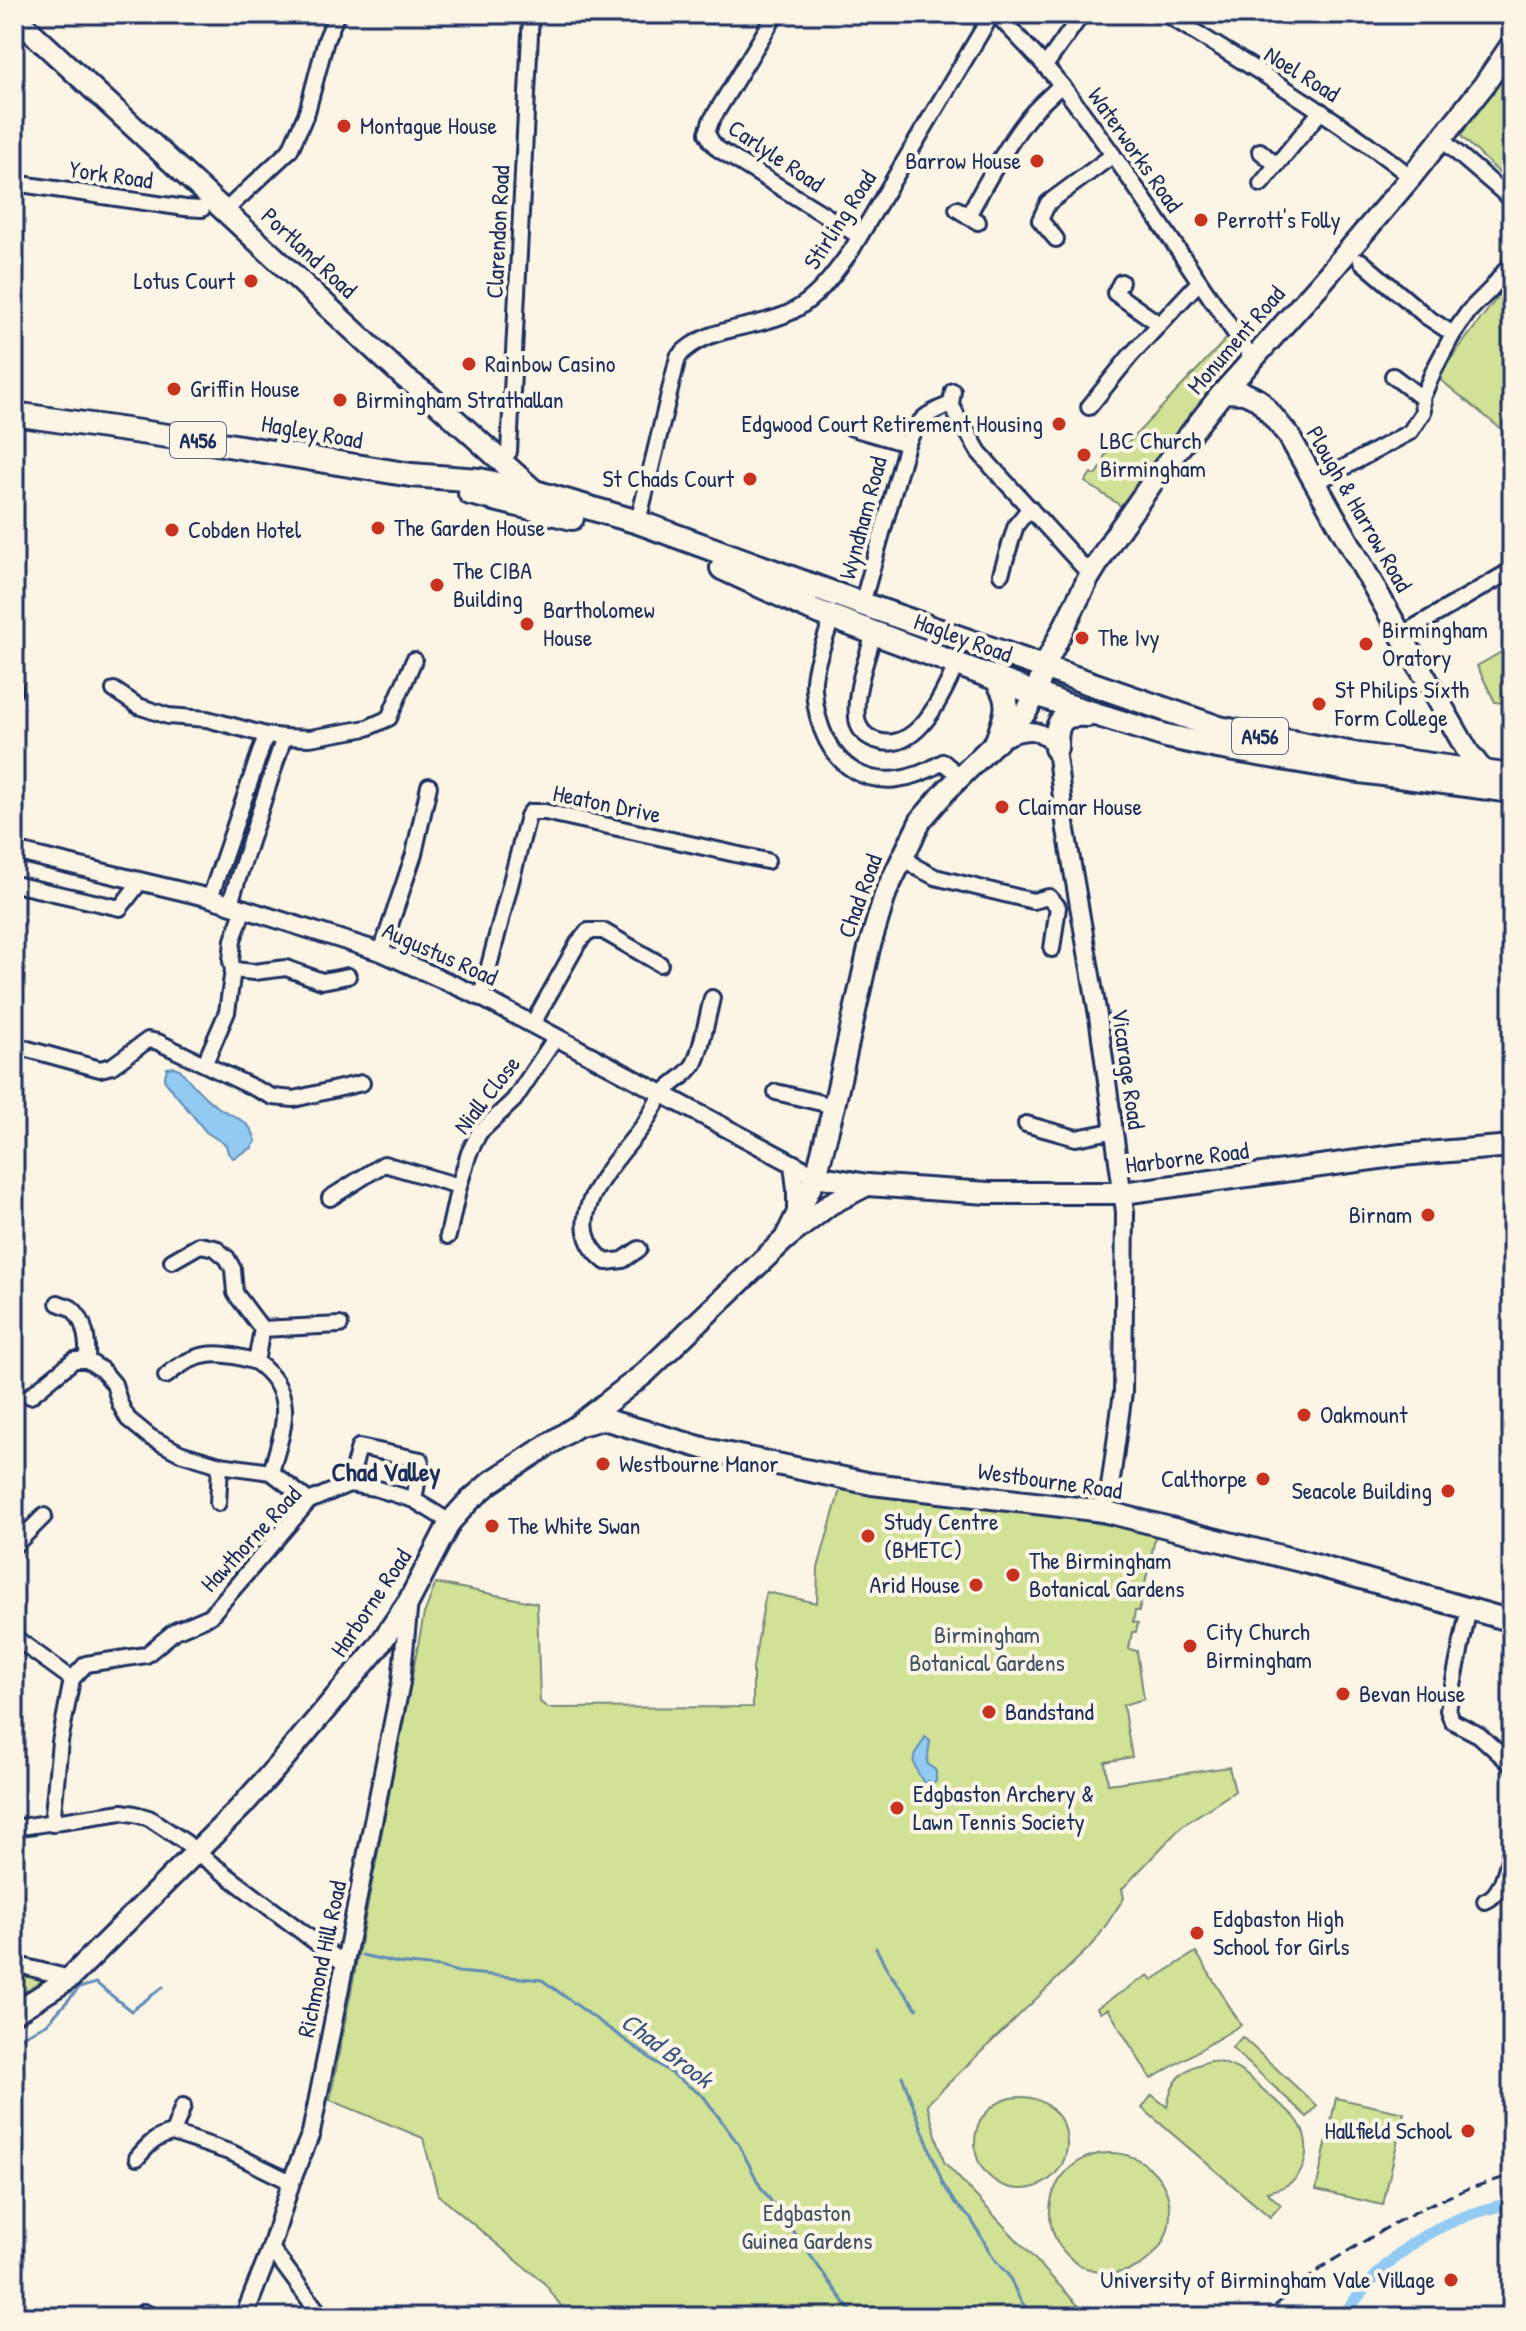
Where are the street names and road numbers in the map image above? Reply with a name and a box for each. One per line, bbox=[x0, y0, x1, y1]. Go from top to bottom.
street label: Noel Road bbox=[1259, 38, 1346, 109]
street label: Waterworks Road bbox=[1081, 81, 1191, 218]
street label: Carlyle Road bbox=[722, 111, 831, 199]
street label: York Road bbox=[67, 152, 155, 196]
street label: Stirling Road bbox=[795, 164, 883, 275]
street label: Clarendon Road bbox=[478, 165, 516, 299]
street label: Portland Road bbox=[255, 200, 364, 305]
street label: Monument Road bbox=[1179, 278, 1291, 400]
street label: Hagley Road bbox=[259, 406, 365, 456]
street label: Plough & Harrow Road bbox=[1299, 420, 1420, 597]
road number: A456 bbox=[170, 422, 226, 458]
street label: Wyndham Road bbox=[830, 453, 894, 583]
street label: Hagley Road bbox=[910, 605, 1017, 670]
road number: A456 bbox=[1232, 718, 1288, 754]
street label: Heaton Drive bbox=[550, 776, 665, 830]
street label: Chad Road bbox=[829, 849, 889, 942]
street label: Augustus Road bbox=[378, 913, 503, 993]
street label: Vicarage Road bbox=[1105, 1007, 1153, 1131]
street label: Niall Close bbox=[445, 1048, 527, 1140]
street label: Harborne Road bbox=[1123, 1134, 1250, 1180]
street label: Westbourne Road bbox=[976, 1454, 1124, 1506]
street label: Hawthorne Road bbox=[193, 1478, 308, 1598]
street label: Harborne Road bbox=[322, 1542, 418, 1663]
street label: Richmond Hill Road bbox=[289, 1878, 353, 2040]

